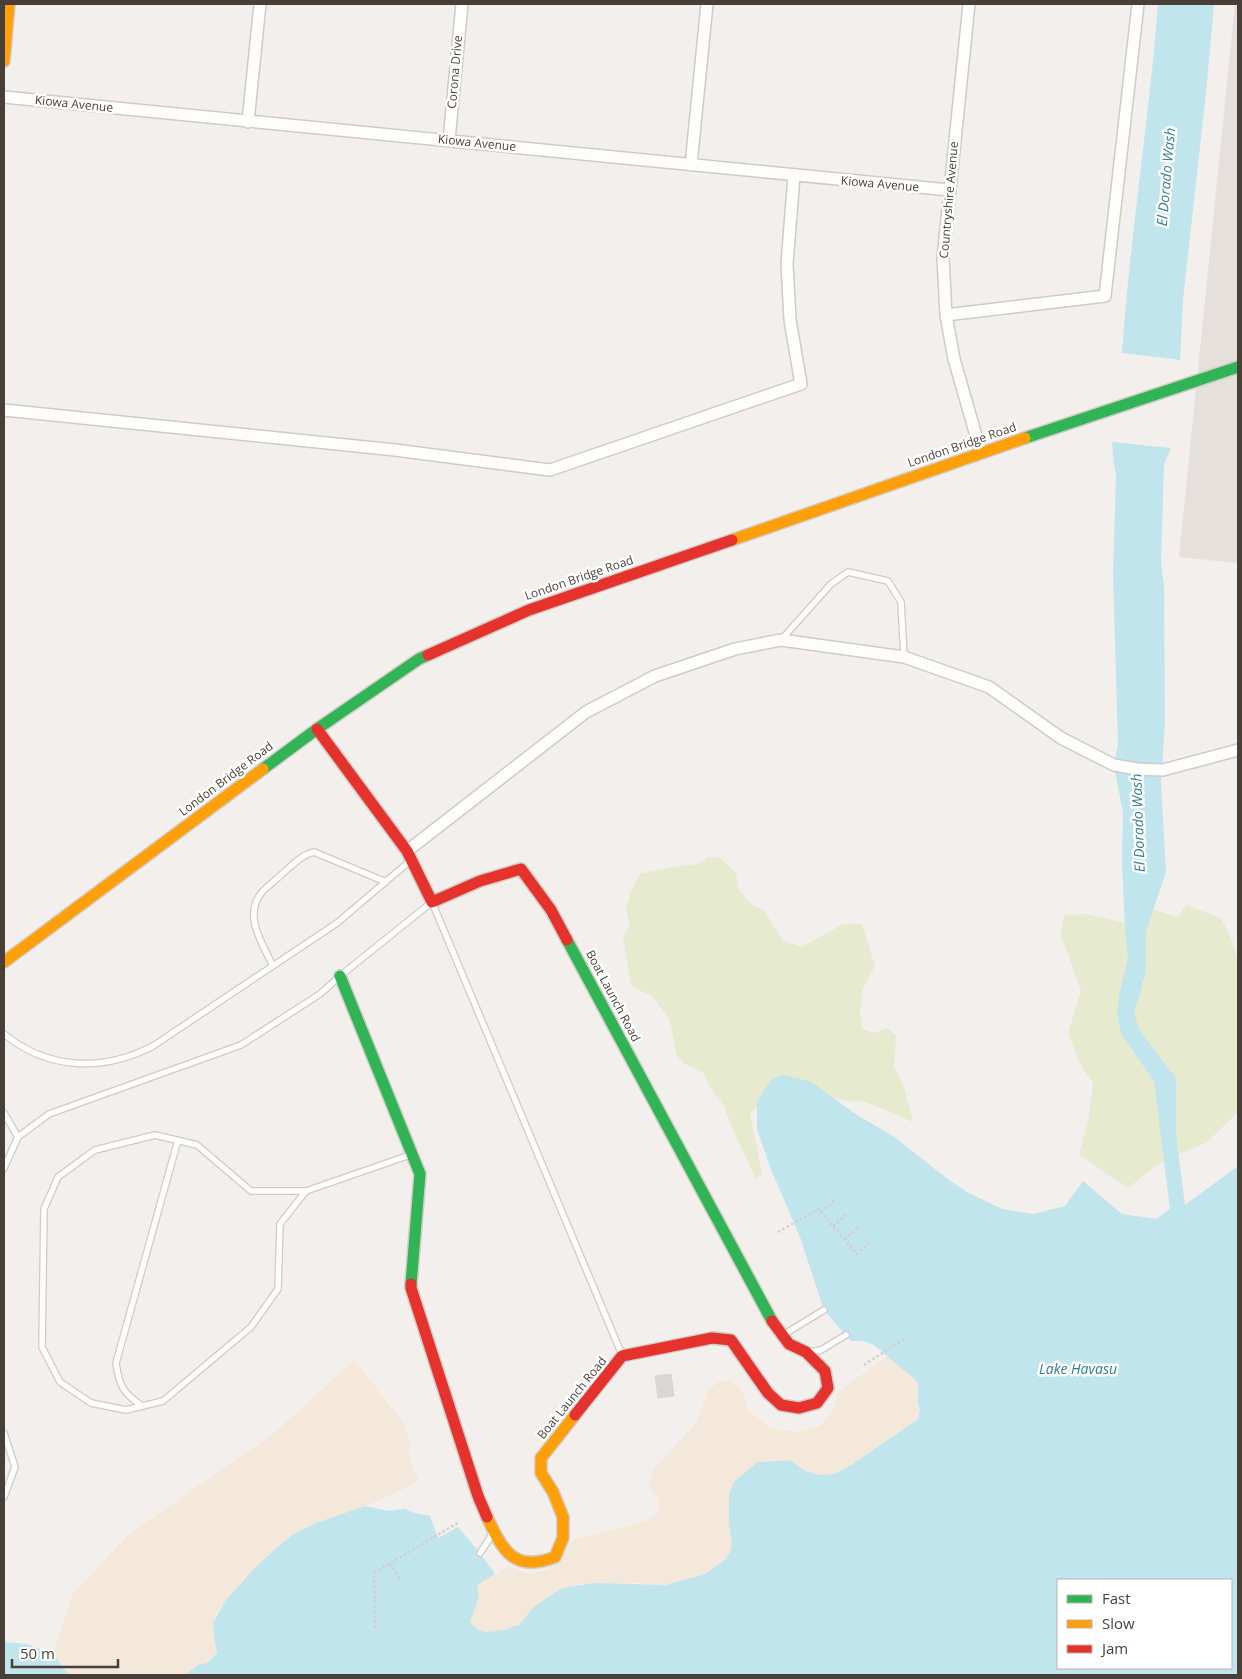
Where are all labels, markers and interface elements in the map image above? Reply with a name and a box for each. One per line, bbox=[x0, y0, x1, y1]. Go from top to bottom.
street label: Corona Drive bbox=[443, 34, 466, 109]
street label: Kiowa Avenue bbox=[34, 91, 114, 116]
water label: El Dorado Wash bbox=[1152, 127, 1179, 227]
street label: Kiowa Avenue bbox=[437, 130, 517, 155]
street label: Countryshire Avenue bbox=[935, 141, 962, 259]
street label: Kiowa Avenue bbox=[840, 172, 920, 195]
street label: London Bridge Road bbox=[905, 418, 1018, 471]
street label: London Bridge Road bbox=[522, 551, 635, 604]
street label: London Bridge Road bbox=[175, 738, 276, 820]
water label: El Dorado Wash bbox=[1126, 773, 1149, 873]
street label: Boat Launch Road bbox=[582, 947, 645, 1045]
street label: Boat Launch Road bbox=[533, 1353, 610, 1442]
water label: Lake Havasu bbox=[1039, 1359, 1117, 1378]
legend bbox=[1057, 1579, 1232, 1669]
text: Fast bbox=[1102, 1588, 1131, 1608]
text: Slow bbox=[1102, 1613, 1135, 1633]
scale bar bbox=[12, 1636, 119, 1668]
text: Jam bbox=[1100, 1638, 1128, 1658]
text: 50 m bbox=[20, 1643, 55, 1663]

